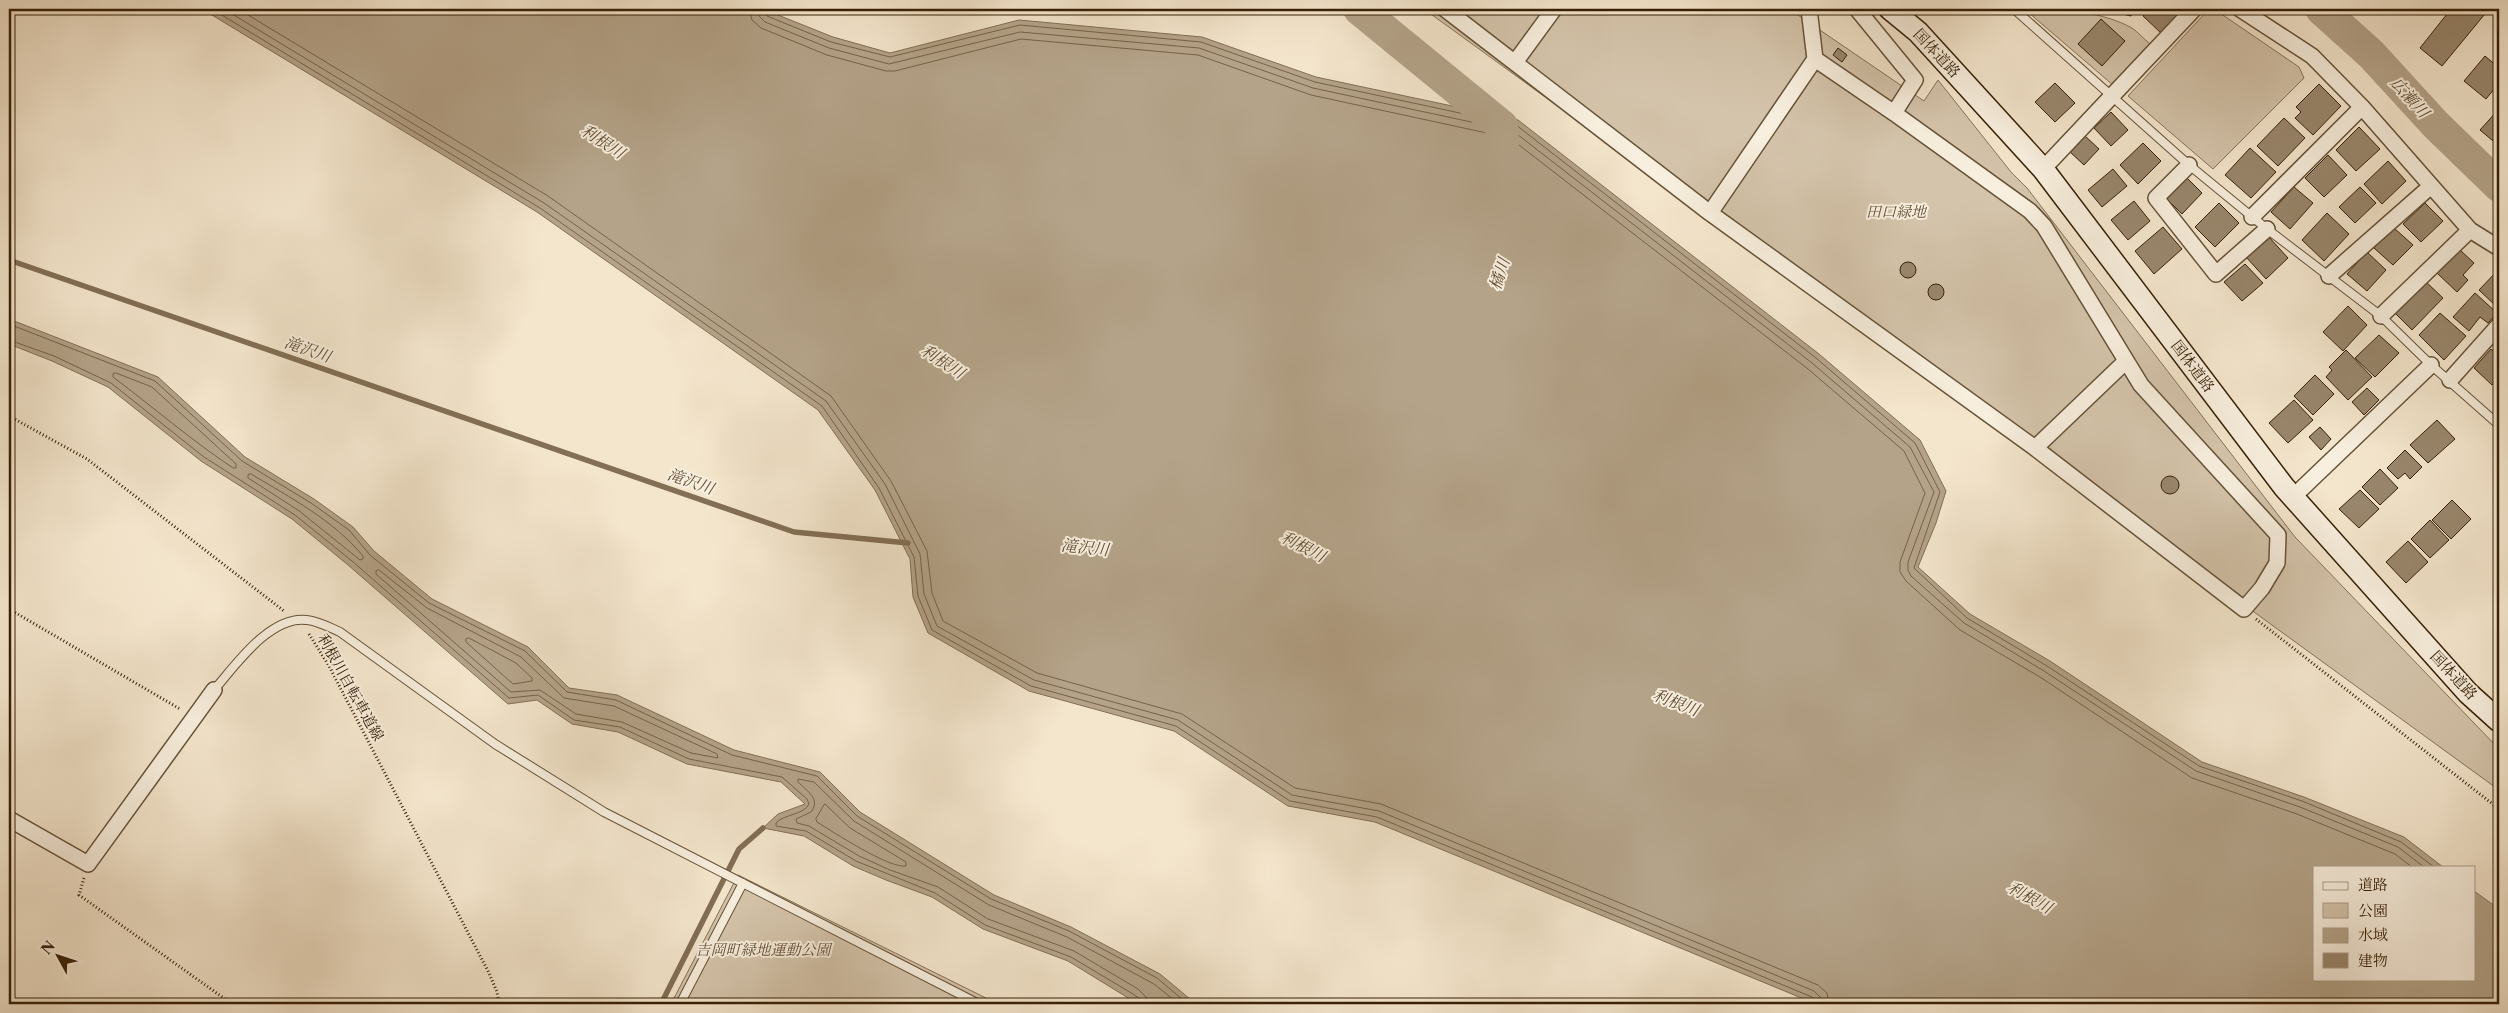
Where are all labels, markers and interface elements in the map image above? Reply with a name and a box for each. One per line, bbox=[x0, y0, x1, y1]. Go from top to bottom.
street label: 国体道路 bbox=[1910, 25, 1964, 81]
water label: 広瀬川 bbox=[2387, 72, 2435, 123]
water label: 利根川 bbox=[577, 120, 630, 164]
park label: 田口緑地 bbox=[1866, 202, 1928, 221]
water label: 橘川 bbox=[1485, 254, 1514, 292]
water label: 滝沢川 bbox=[282, 332, 336, 367]
street label: 国体道路 bbox=[2167, 336, 2219, 396]
water label: 利根川 bbox=[917, 340, 970, 384]
water label: 滝沢川 bbox=[665, 464, 719, 499]
water label: 利根川 bbox=[1277, 526, 1331, 567]
water label: 滝沢川 bbox=[1060, 535, 1112, 560]
street label: 利根川自転車道線 bbox=[314, 630, 388, 744]
street label: 国体道路 bbox=[2427, 647, 2481, 703]
water label: 利根川 bbox=[1650, 684, 1704, 721]
legend bbox=[2313, 866, 2476, 980]
text: 道路 bbox=[2358, 875, 2388, 894]
water label: 利根川 bbox=[2004, 877, 2058, 918]
text: 公園 bbox=[2358, 901, 2388, 920]
text: 水域 bbox=[2358, 925, 2388, 944]
north arrow bbox=[32, 930, 82, 980]
text: N bbox=[37, 937, 59, 958]
park label: 吉岡町緑地運動公園 bbox=[695, 940, 833, 959]
text: 建物 bbox=[2358, 951, 2388, 970]

